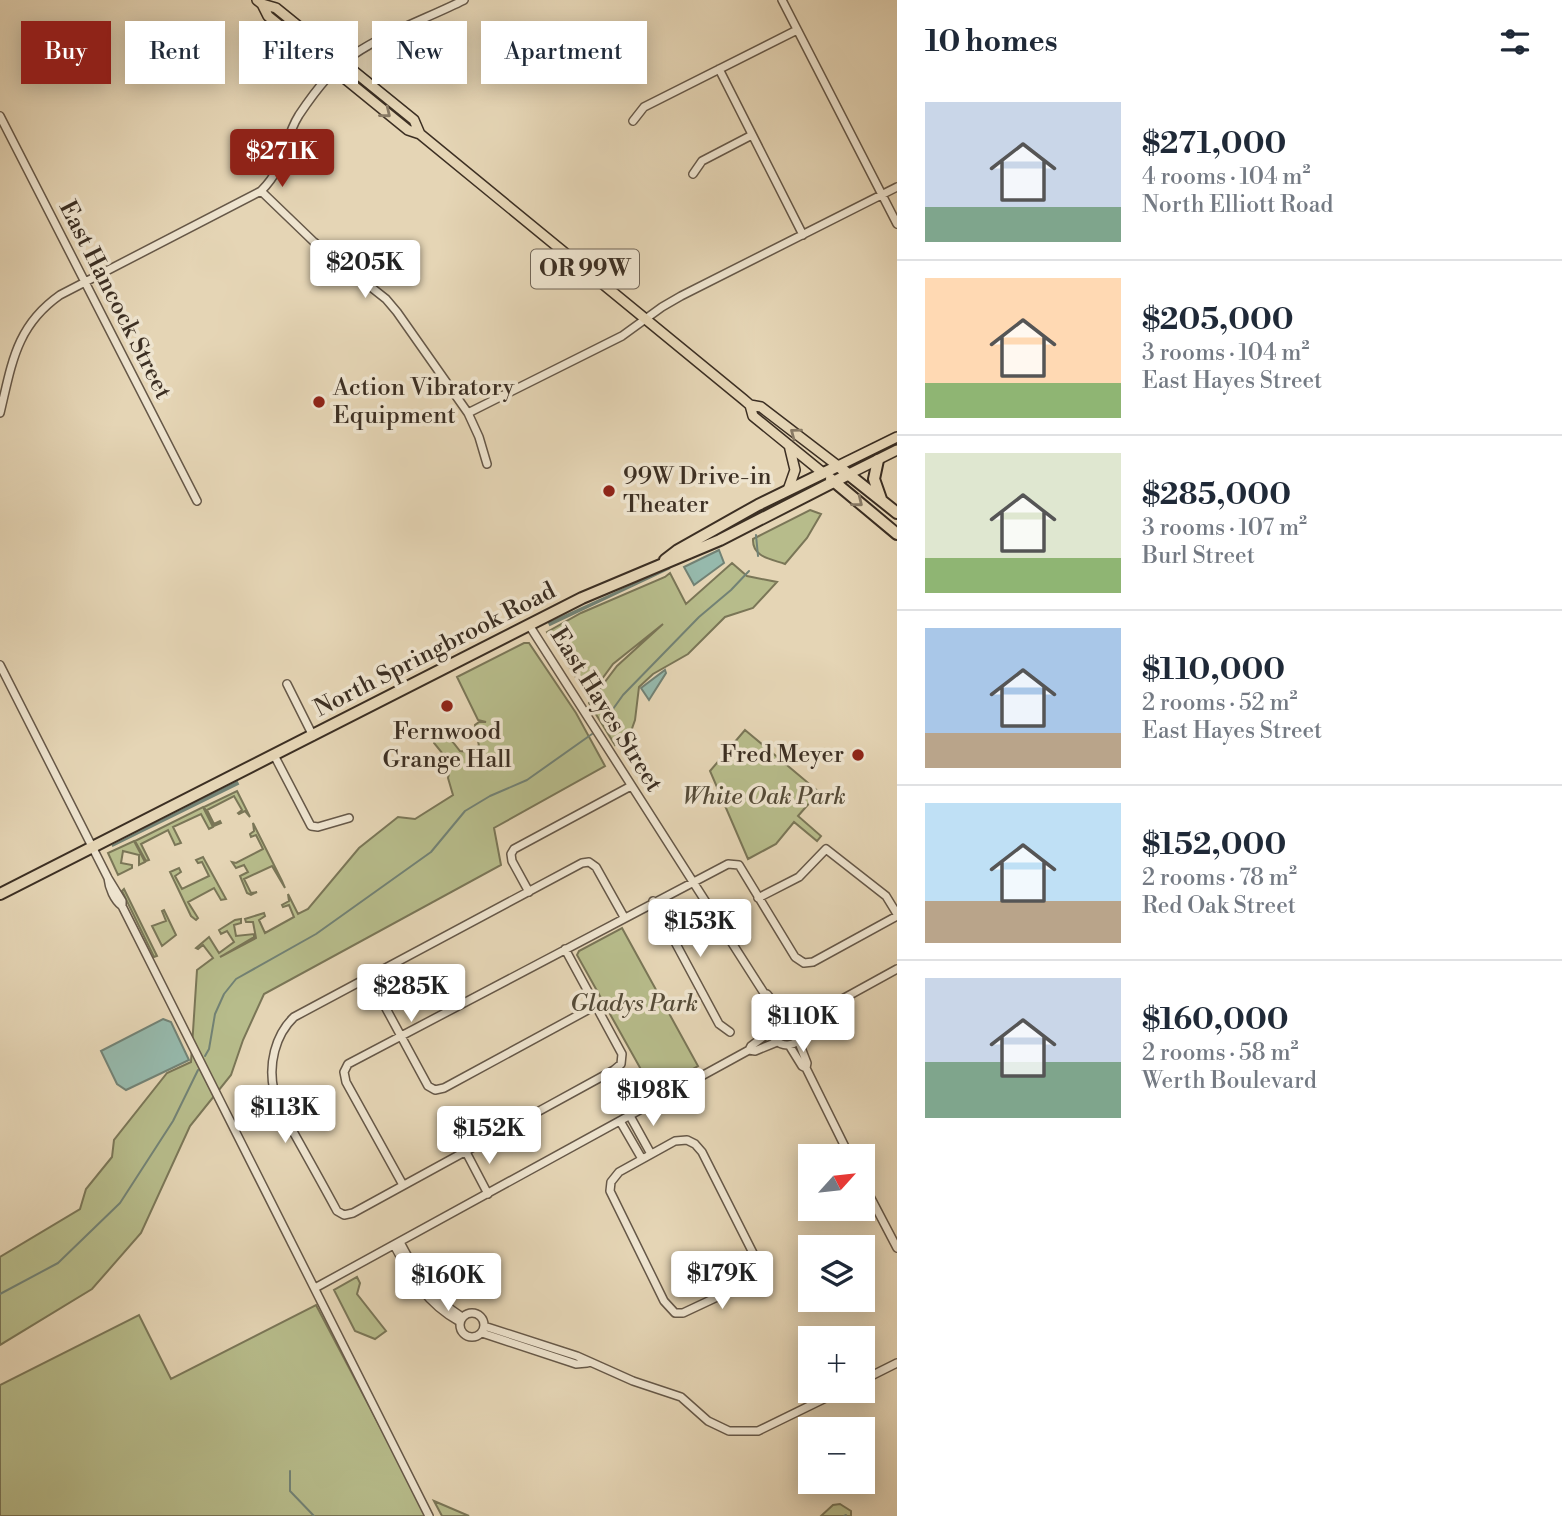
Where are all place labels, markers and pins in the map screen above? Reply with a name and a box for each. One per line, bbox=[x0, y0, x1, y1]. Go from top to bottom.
pin: $271K bbox=[233, 130, 331, 189]
pin: $205K bbox=[316, 240, 414, 300]
place label: Action Vibratory Equipment bbox=[332, 373, 515, 431]
marker: Action Vibratory Equipment bbox=[311, 394, 327, 410]
place label: 99W Drive-in Theater bbox=[623, 462, 772, 520]
marker: 99W Drive-in Theater bbox=[601, 483, 617, 499]
marker: Fernwood Grange Hall bbox=[439, 698, 455, 714]
place label: Fernwood Grange Hall bbox=[382, 717, 512, 775]
place label: Fred Meyer bbox=[721, 740, 844, 770]
marker: Fred Meyer bbox=[850, 747, 866, 763]
pin: $153K bbox=[651, 900, 749, 959]
pin: $285K bbox=[362, 964, 460, 1024]
pin: $110K bbox=[754, 995, 852, 1054]
pin: $198K bbox=[604, 1068, 702, 1128]
pin: $113K bbox=[236, 1086, 334, 1145]
pin: $152K bbox=[440, 1106, 538, 1166]
pin: $179K bbox=[673, 1252, 771, 1311]
pin: $160K bbox=[399, 1254, 497, 1313]

